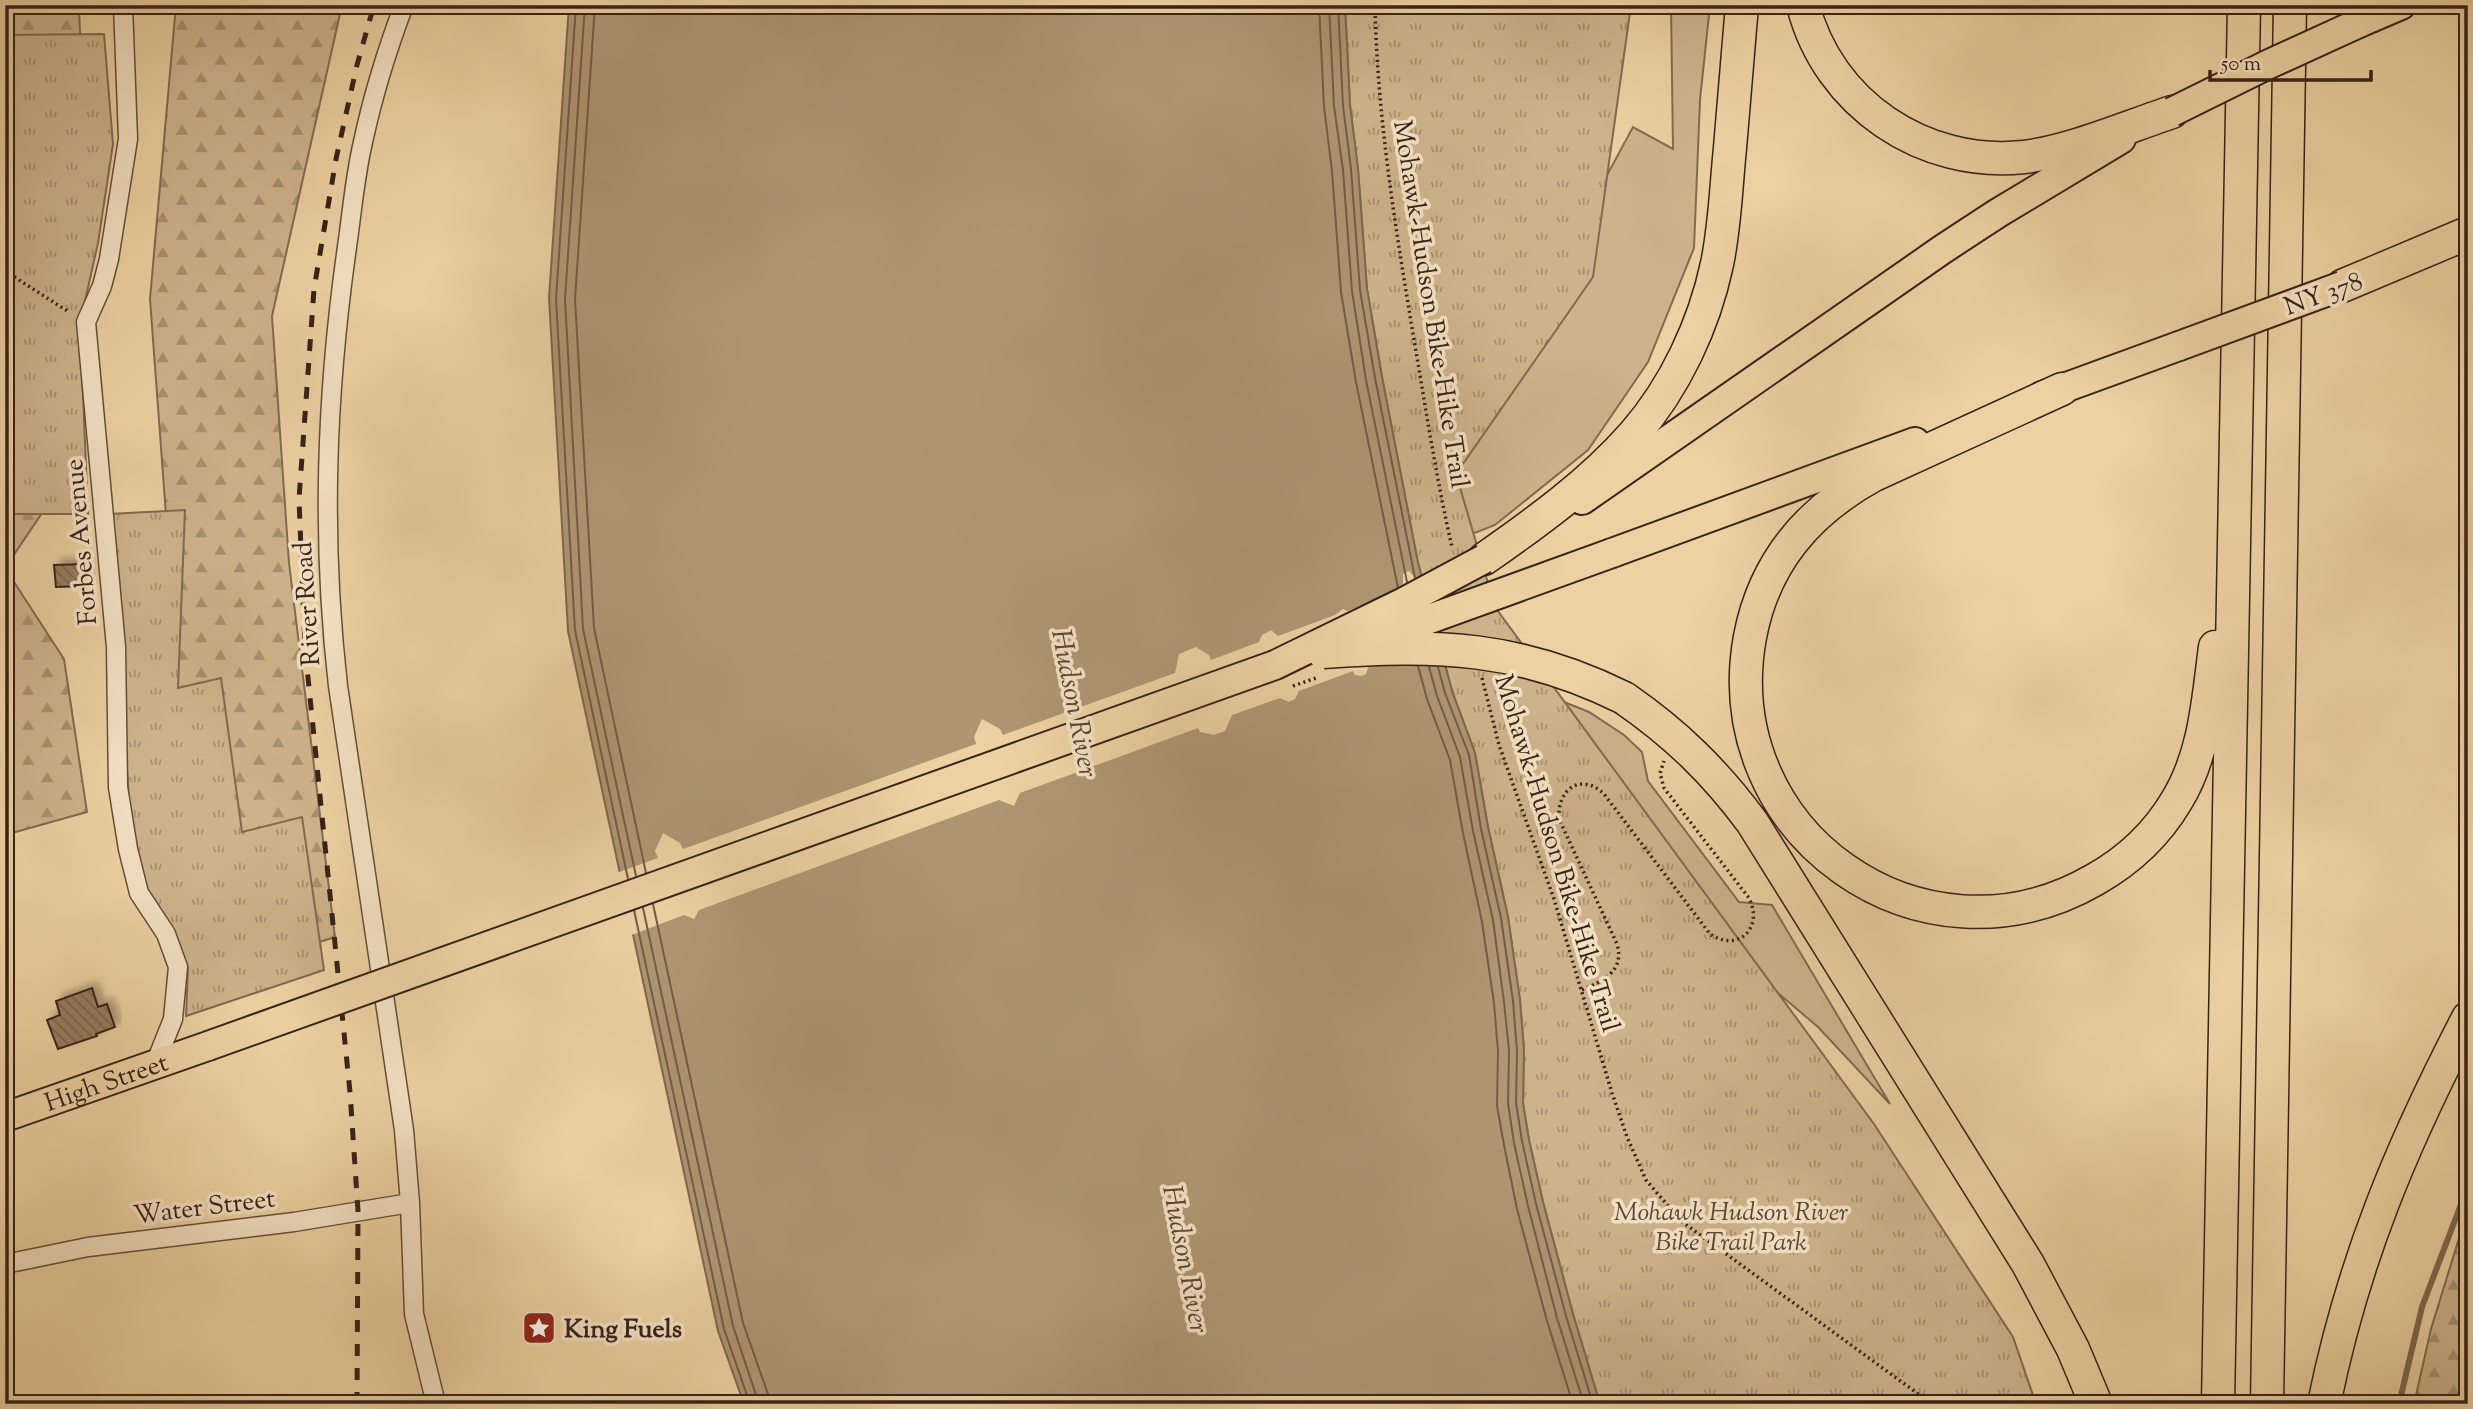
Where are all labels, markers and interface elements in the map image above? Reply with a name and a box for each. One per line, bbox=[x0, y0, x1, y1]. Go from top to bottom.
scale bar bbox=[2210, 38, 2372, 82]
text: 50 m bbox=[2220, 50, 2261, 80]
street label: Mohawk-Hudson Bike-Hike Trail bbox=[1382, 118, 1477, 491]
street label: NY 378 bbox=[2279, 264, 2368, 327]
street label: Forbes Avenue bbox=[57, 457, 108, 626]
street label: River Road bbox=[286, 540, 331, 667]
water label: Hudson River bbox=[1039, 626, 1107, 781]
street label: Mohawk-Hudson Bike-Hike Trail bbox=[1484, 670, 1628, 1037]
street label: High Street bbox=[40, 1045, 174, 1123]
street label: Water Street bbox=[131, 1181, 277, 1236]
water label: Hudson River bbox=[1150, 1182, 1218, 1337]
park label: Mohawk Hudson River Bike Trail Park bbox=[1614, 1195, 1848, 1262]
place icon: King Fuels bbox=[520, 1309, 558, 1347]
place label: King Fuels bbox=[564, 1312, 682, 1349]

